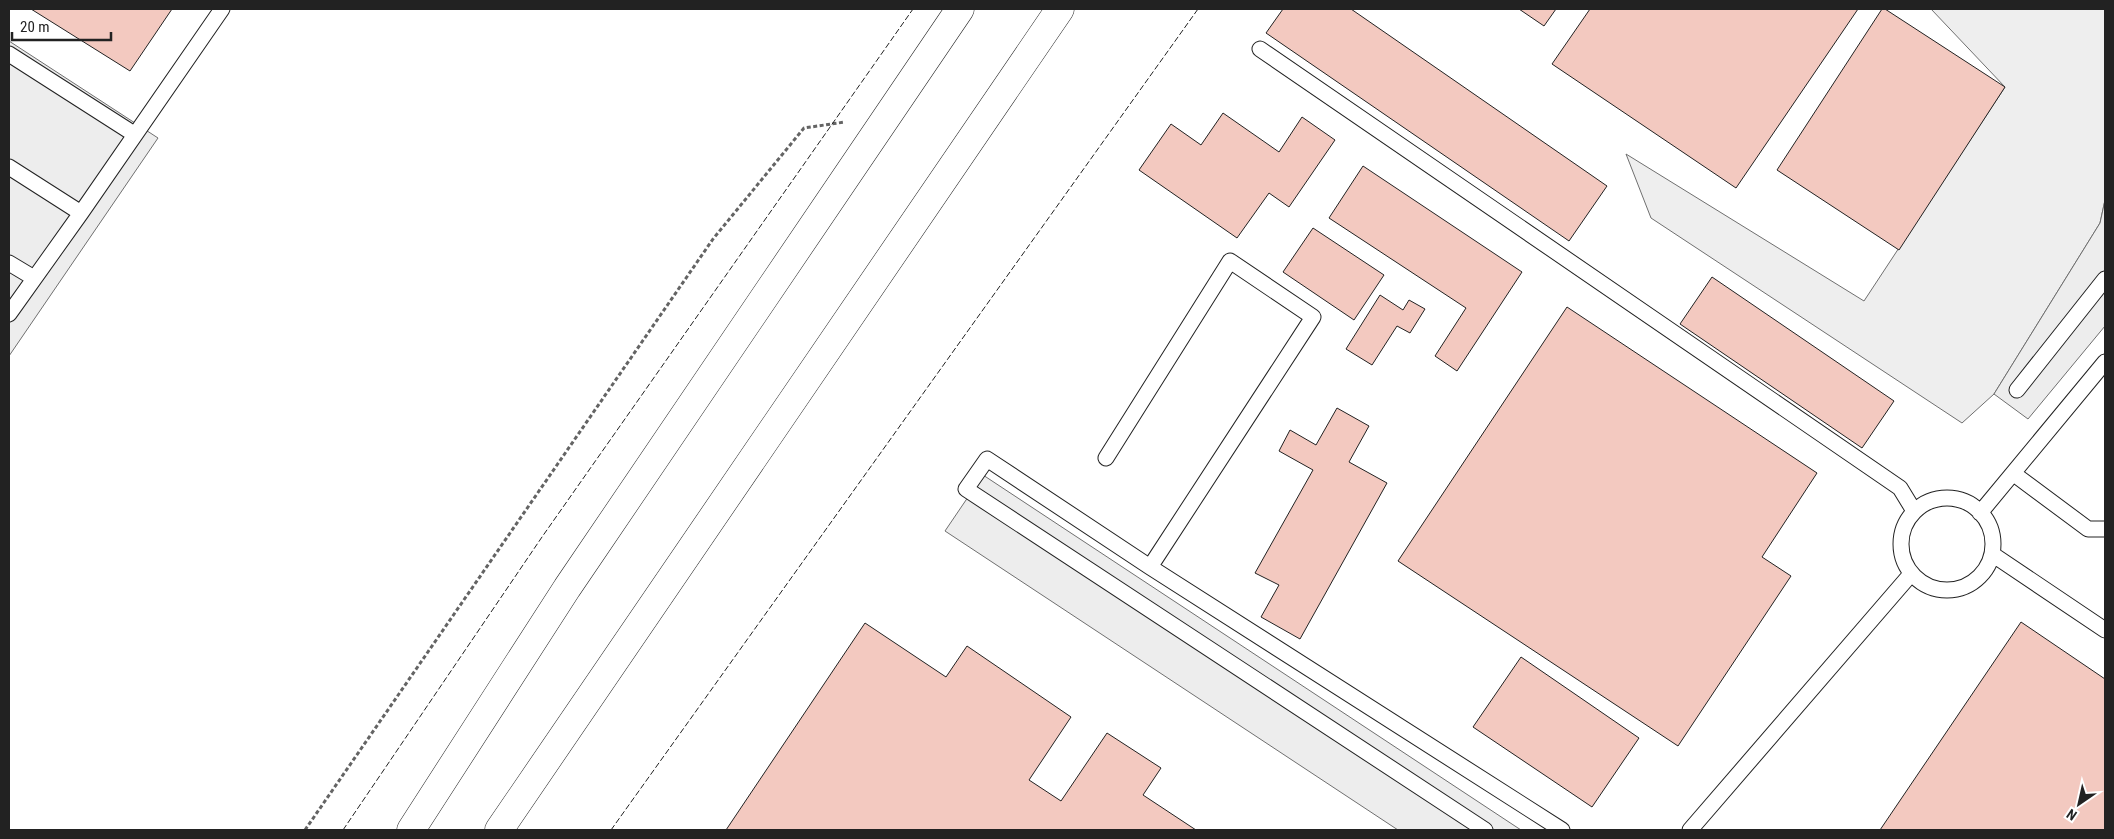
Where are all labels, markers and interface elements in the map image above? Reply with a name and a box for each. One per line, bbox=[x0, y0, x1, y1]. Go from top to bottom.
scale bar bbox=[12, 10, 111, 42]
text: 20 m bbox=[20, 18, 50, 36]
north arrow bbox=[2054, 779, 2104, 829]
text: N bbox=[2064, 806, 2080, 824]

